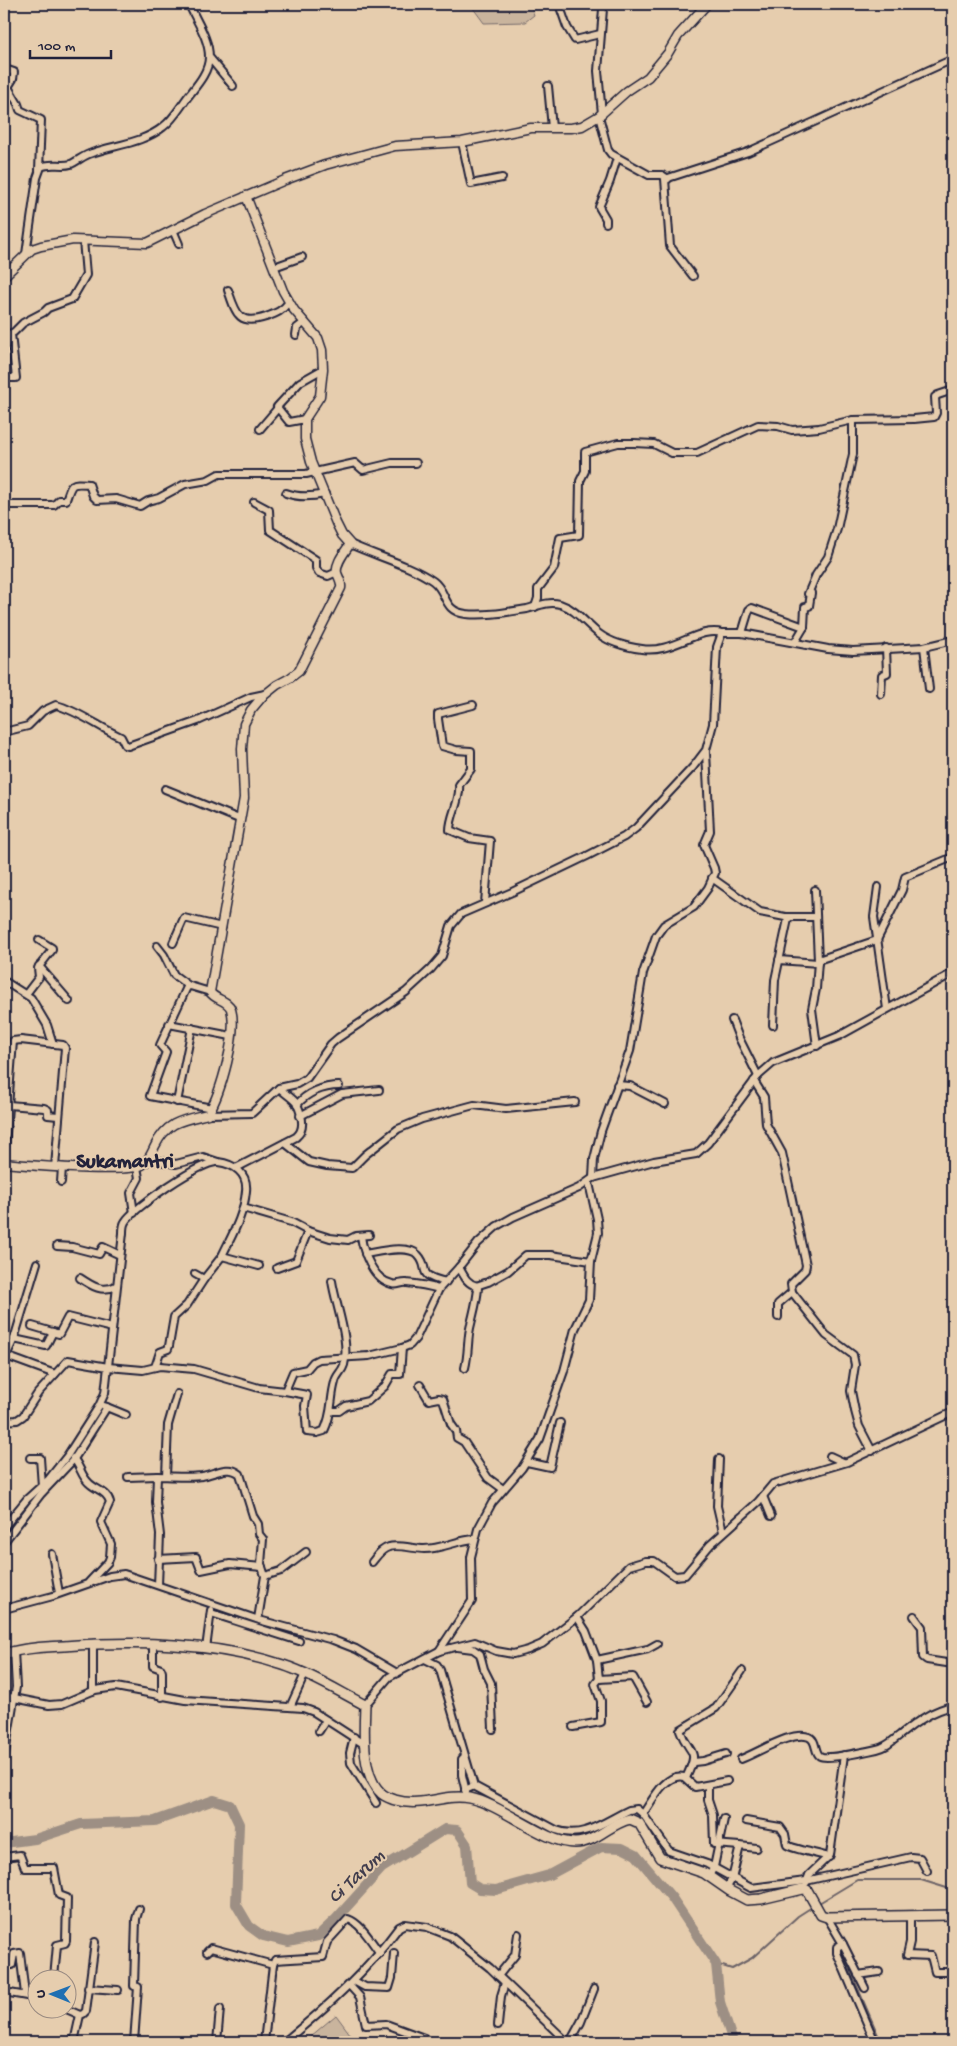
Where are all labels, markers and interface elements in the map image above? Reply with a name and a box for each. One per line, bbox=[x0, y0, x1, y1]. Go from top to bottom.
scale bar bbox=[30, 28, 111, 60]
text: 100 m bbox=[37, 38, 76, 56]
district label: Sukamantri bbox=[76, 1151, 174, 1176]
water label: Ci Tarum bbox=[324, 1845, 391, 1910]
north arrow bbox=[28, 1968, 78, 2018]
text: U bbox=[33, 1990, 50, 1998]

